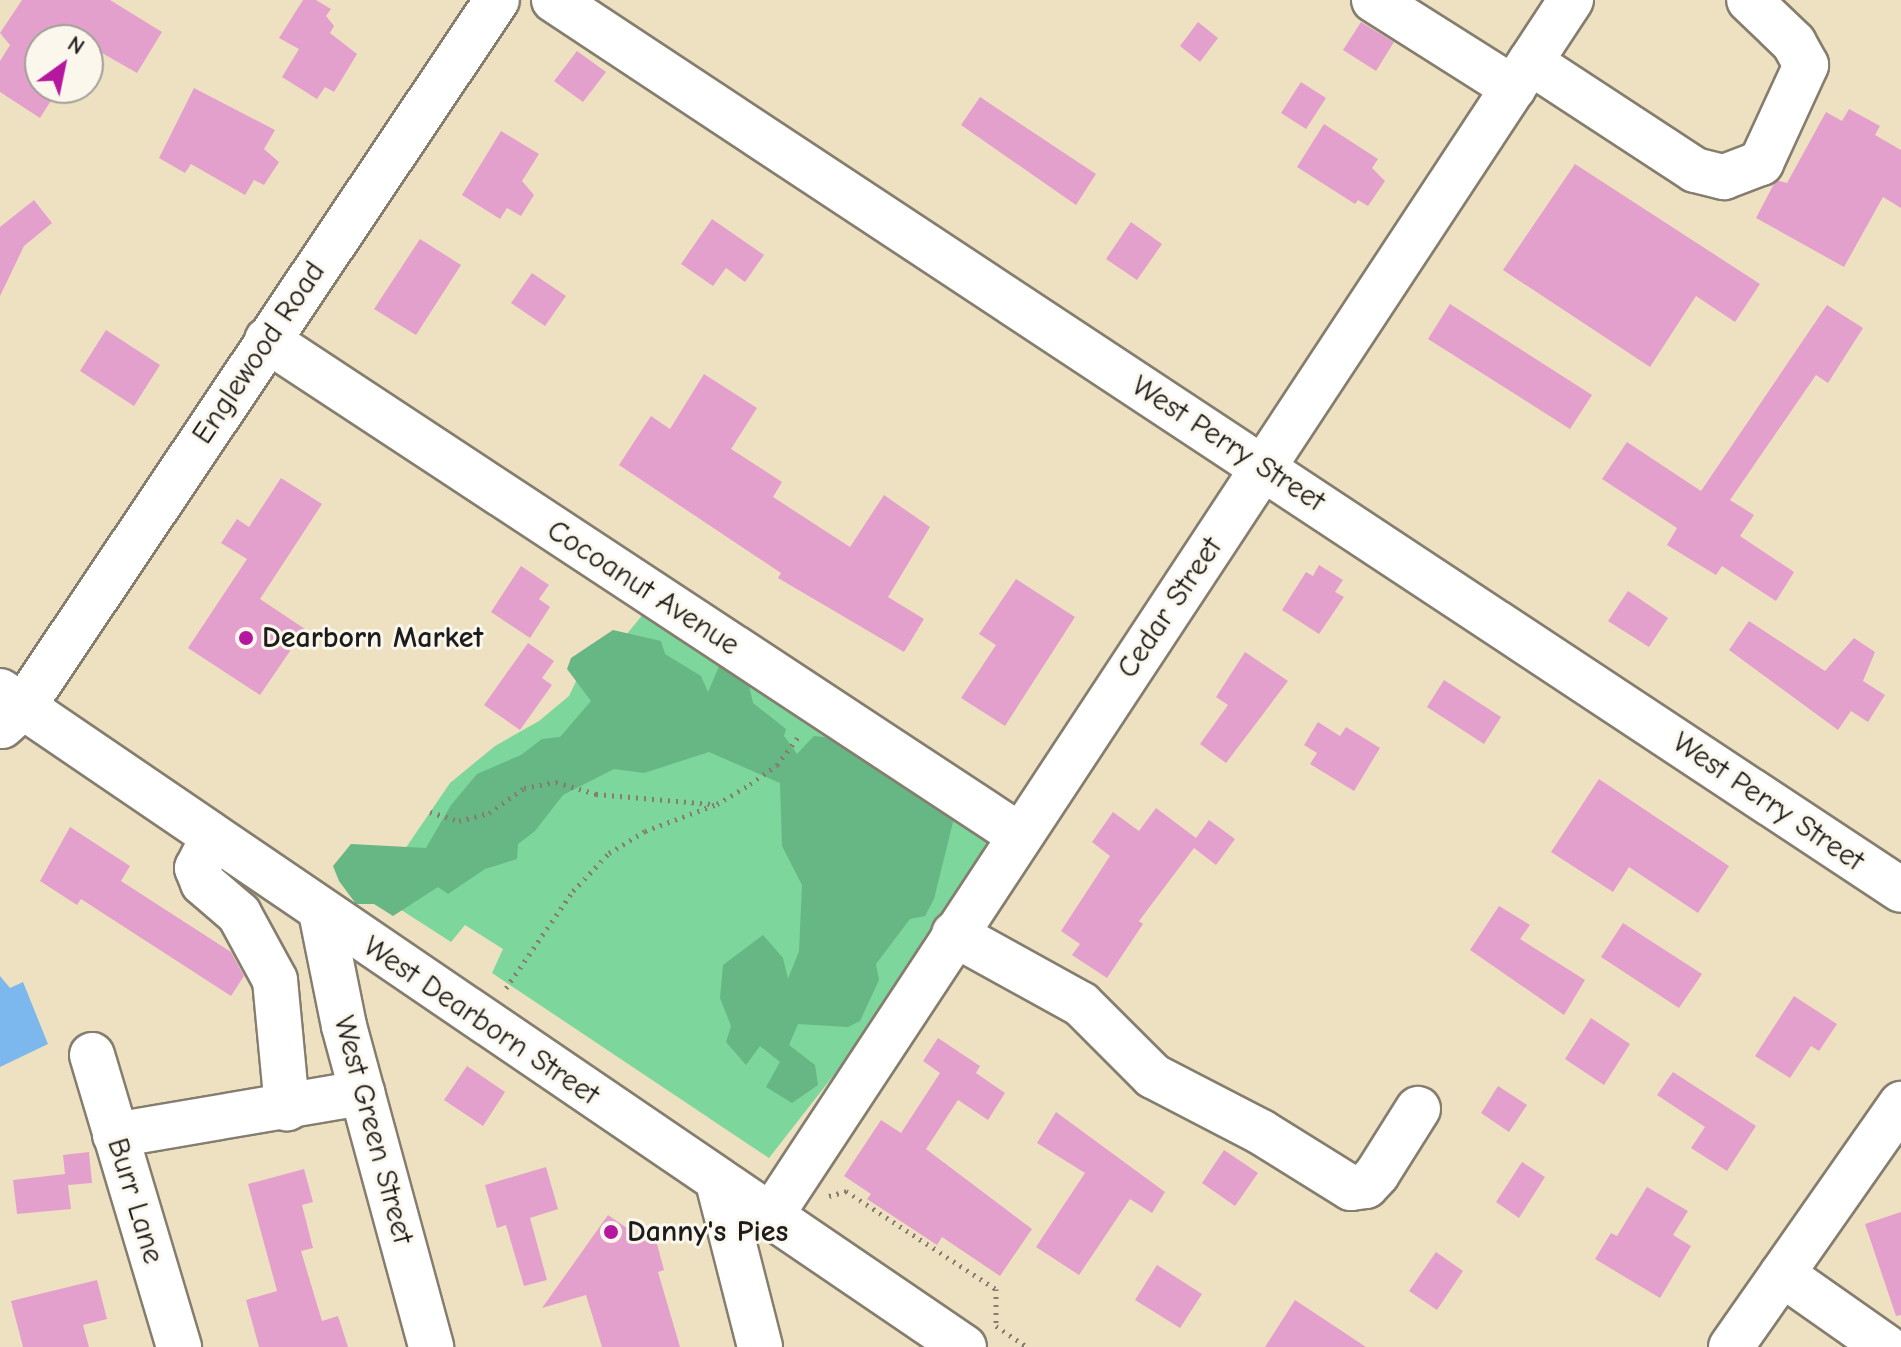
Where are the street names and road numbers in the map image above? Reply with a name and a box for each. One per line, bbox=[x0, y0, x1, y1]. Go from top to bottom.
street label: Englewood Road bbox=[185, 255, 333, 451]
street label: West Perry Street bbox=[1125, 368, 1331, 520]
street label: Cocoanut Avenue bbox=[540, 512, 746, 664]
street label: Cedar Street bbox=[1110, 531, 1230, 685]
street label: West Perry Street bbox=[1665, 725, 1871, 879]
street label: West Dearborn Street bbox=[356, 929, 606, 1113]
street label: West Green Street bbox=[325, 1012, 421, 1248]
street label: Burr Lane bbox=[99, 1134, 171, 1268]

